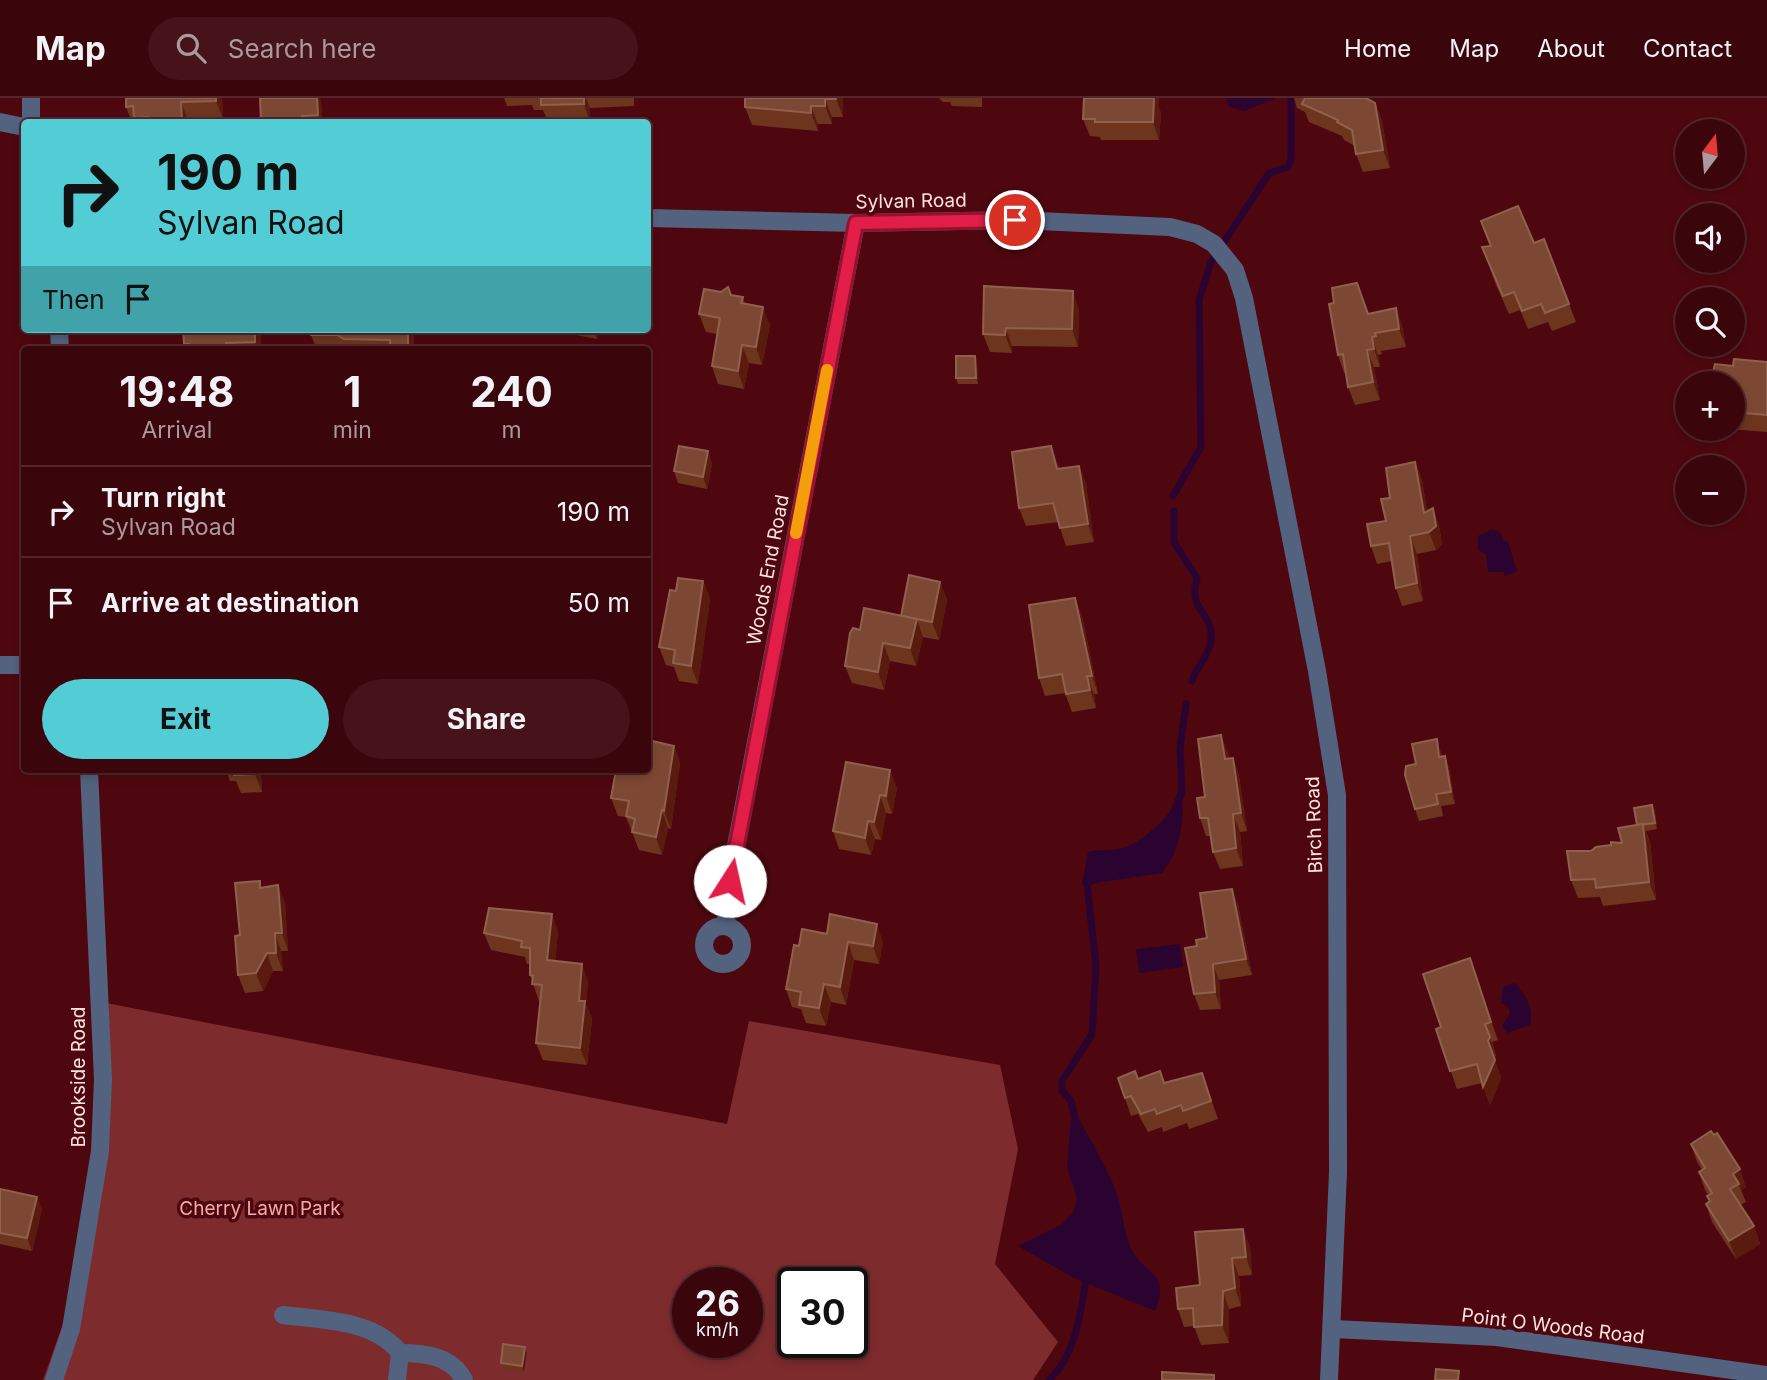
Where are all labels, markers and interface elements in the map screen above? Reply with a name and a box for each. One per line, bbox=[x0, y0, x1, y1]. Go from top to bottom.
search box bbox=[148, 17, 638, 80]
text: Map bbox=[35, 28, 106, 68]
icon: search bbox=[172, 29, 210, 67]
text: Search here bbox=[228, 33, 376, 64]
text: Home bbox=[1344, 34, 1411, 63]
text: Map bbox=[1449, 34, 1499, 63]
text: About bbox=[1537, 34, 1605, 63]
text: Contact bbox=[1643, 34, 1732, 63]
north arrow bbox=[1675, 119, 1745, 189]
map controls bbox=[1675, 119, 1745, 525]
text: 190 m bbox=[157, 143, 299, 202]
icon: right bbox=[42, 147, 133, 238]
street label: Sylvan Road bbox=[855, 189, 967, 213]
pin bbox=[985, 190, 1045, 250]
icon: arrive bbox=[996, 201, 1034, 239]
text: Sylvan Road bbox=[157, 203, 344, 242]
button: sound bbox=[1675, 203, 1745, 273]
icon: arrive bbox=[119, 280, 157, 318]
text: Then bbox=[42, 284, 105, 315]
button: search bbox=[1675, 287, 1745, 357]
text: 19:48 bbox=[119, 366, 234, 417]
text: 1 bbox=[343, 366, 361, 417]
text: 240 bbox=[470, 366, 553, 417]
button: + bbox=[1675, 371, 1745, 441]
text: Arrival bbox=[141, 416, 212, 444]
text: min bbox=[333, 416, 372, 444]
text: m bbox=[501, 416, 522, 444]
button: − bbox=[1675, 455, 1745, 525]
text: Turn right bbox=[101, 482, 226, 513]
icon: right bbox=[42, 493, 80, 531]
street label: Woods End Road bbox=[742, 493, 794, 647]
text: 190 m bbox=[557, 496, 630, 527]
text: Sylvan Road bbox=[101, 513, 236, 541]
icon: arrive bbox=[42, 584, 80, 622]
text: Arrive at destination bbox=[101, 587, 360, 618]
text: 50 m bbox=[568, 587, 630, 618]
button: Exit bbox=[42, 679, 329, 759]
button: Share bbox=[343, 679, 630, 759]
street label: Birch Road bbox=[1301, 776, 1327, 874]
position arrow bbox=[693, 844, 767, 918]
street label: Brookside Road bbox=[67, 1007, 90, 1148]
park label: Cherry Lawn Park bbox=[179, 1197, 341, 1220]
speed limit sign: 30 bbox=[777, 1267, 868, 1358]
text: 26 bbox=[695, 1282, 740, 1324]
street label: Point O Woods Road bbox=[1460, 1303, 1646, 1349]
text: km/h bbox=[696, 1319, 739, 1340]

